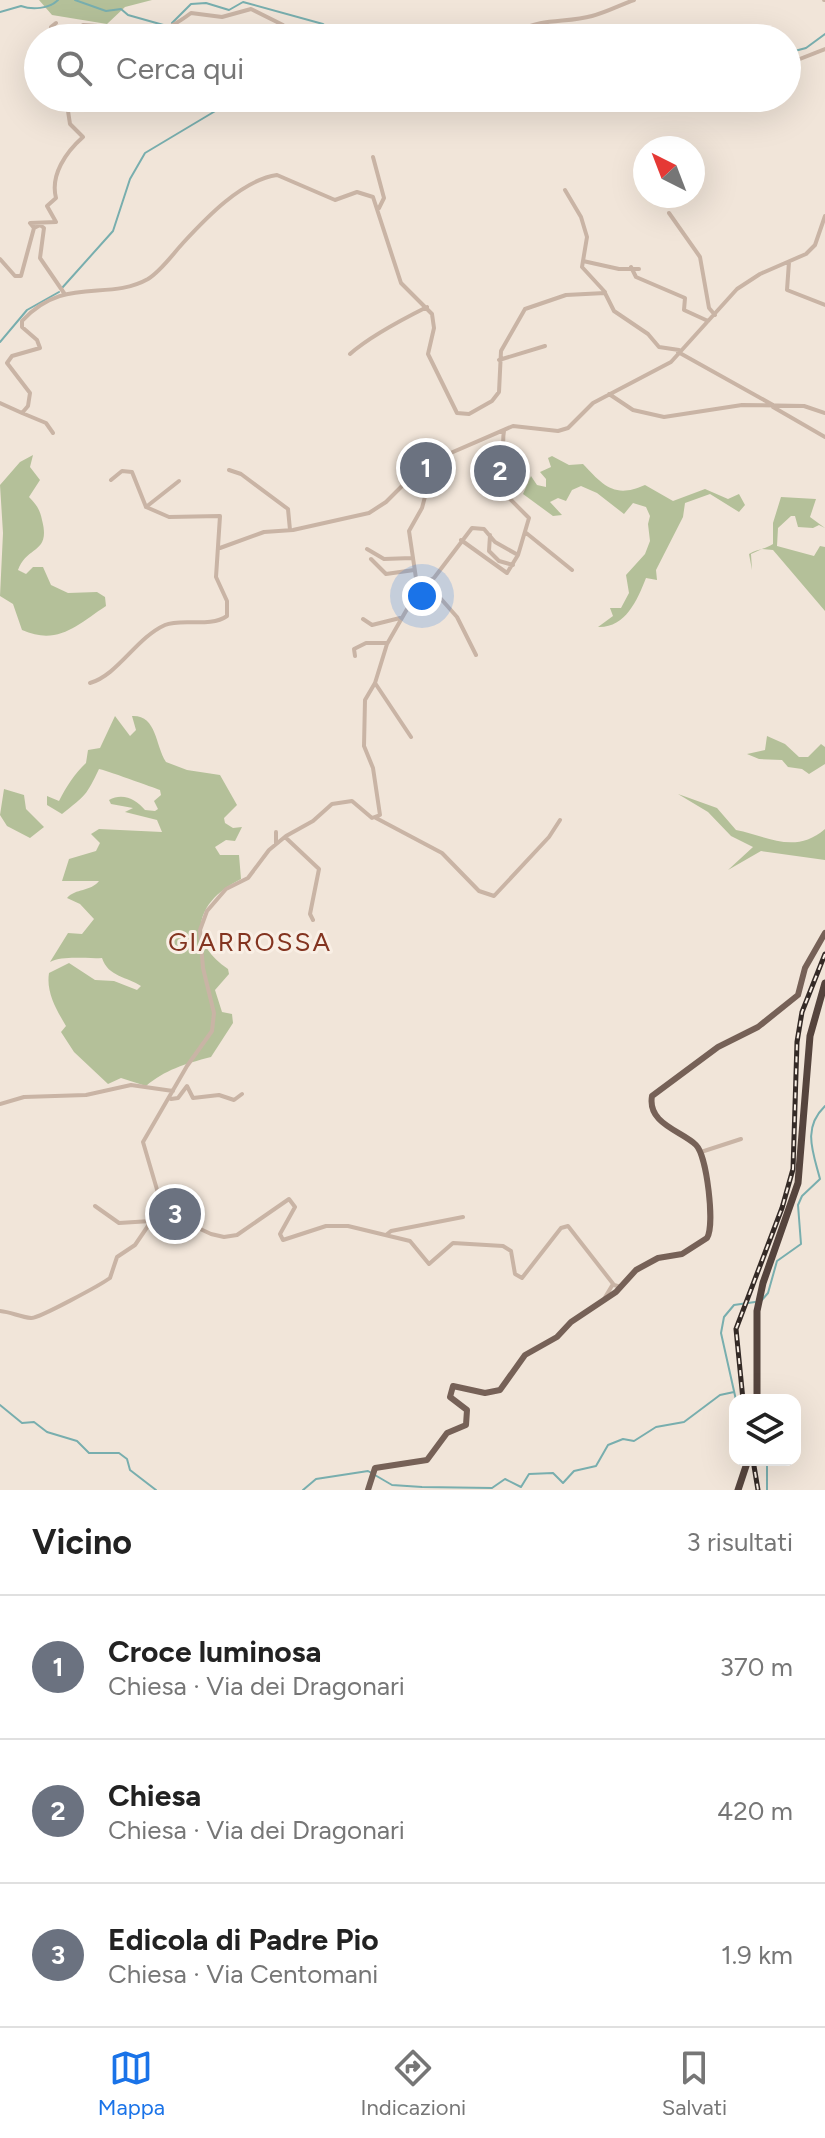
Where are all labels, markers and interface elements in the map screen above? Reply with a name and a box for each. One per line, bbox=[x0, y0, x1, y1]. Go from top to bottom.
search box bbox=[24, 24, 801, 112]
icon: search bbox=[52, 46, 96, 90]
text: Cerca qui bbox=[116, 50, 244, 87]
north arrow bbox=[633, 136, 705, 208]
pin: 1 bbox=[400, 438, 452, 498]
pin: 2 bbox=[474, 441, 526, 501]
your location bbox=[402, 576, 442, 616]
district label: GIARROSSA bbox=[168, 926, 332, 958]
pin: 3 bbox=[149, 1184, 201, 1244]
map controls bbox=[729, 1394, 801, 1466]
button: layers bbox=[729, 1394, 801, 1466]
text: Vicino bbox=[32, 1522, 132, 1563]
text: 3 risultati bbox=[686, 1526, 793, 1558]
text: Croce luminosa bbox=[108, 1633, 322, 1670]
text: 1 bbox=[53, 1651, 63, 1683]
text: 370 m bbox=[720, 1651, 793, 1683]
text: Chiesa · Via dei Dragonari bbox=[108, 1670, 405, 1702]
text: Chiesa bbox=[108, 1777, 201, 1814]
text: 2 bbox=[50, 1795, 66, 1827]
text: 420 m bbox=[717, 1795, 793, 1827]
text: Chiesa · Via dei Dragonari bbox=[108, 1814, 405, 1846]
text: Edicola di Padre Pio bbox=[108, 1921, 379, 1958]
text: 3 bbox=[51, 1939, 65, 1971]
text: 1.9 km bbox=[721, 1939, 793, 1971]
text: Chiesa · Via Centomani bbox=[108, 1958, 378, 1990]
tab: Mappa bbox=[98, 2046, 165, 2121]
tab: Indicazioni bbox=[361, 2046, 466, 2121]
tab: Salvati bbox=[662, 2046, 727, 2121]

